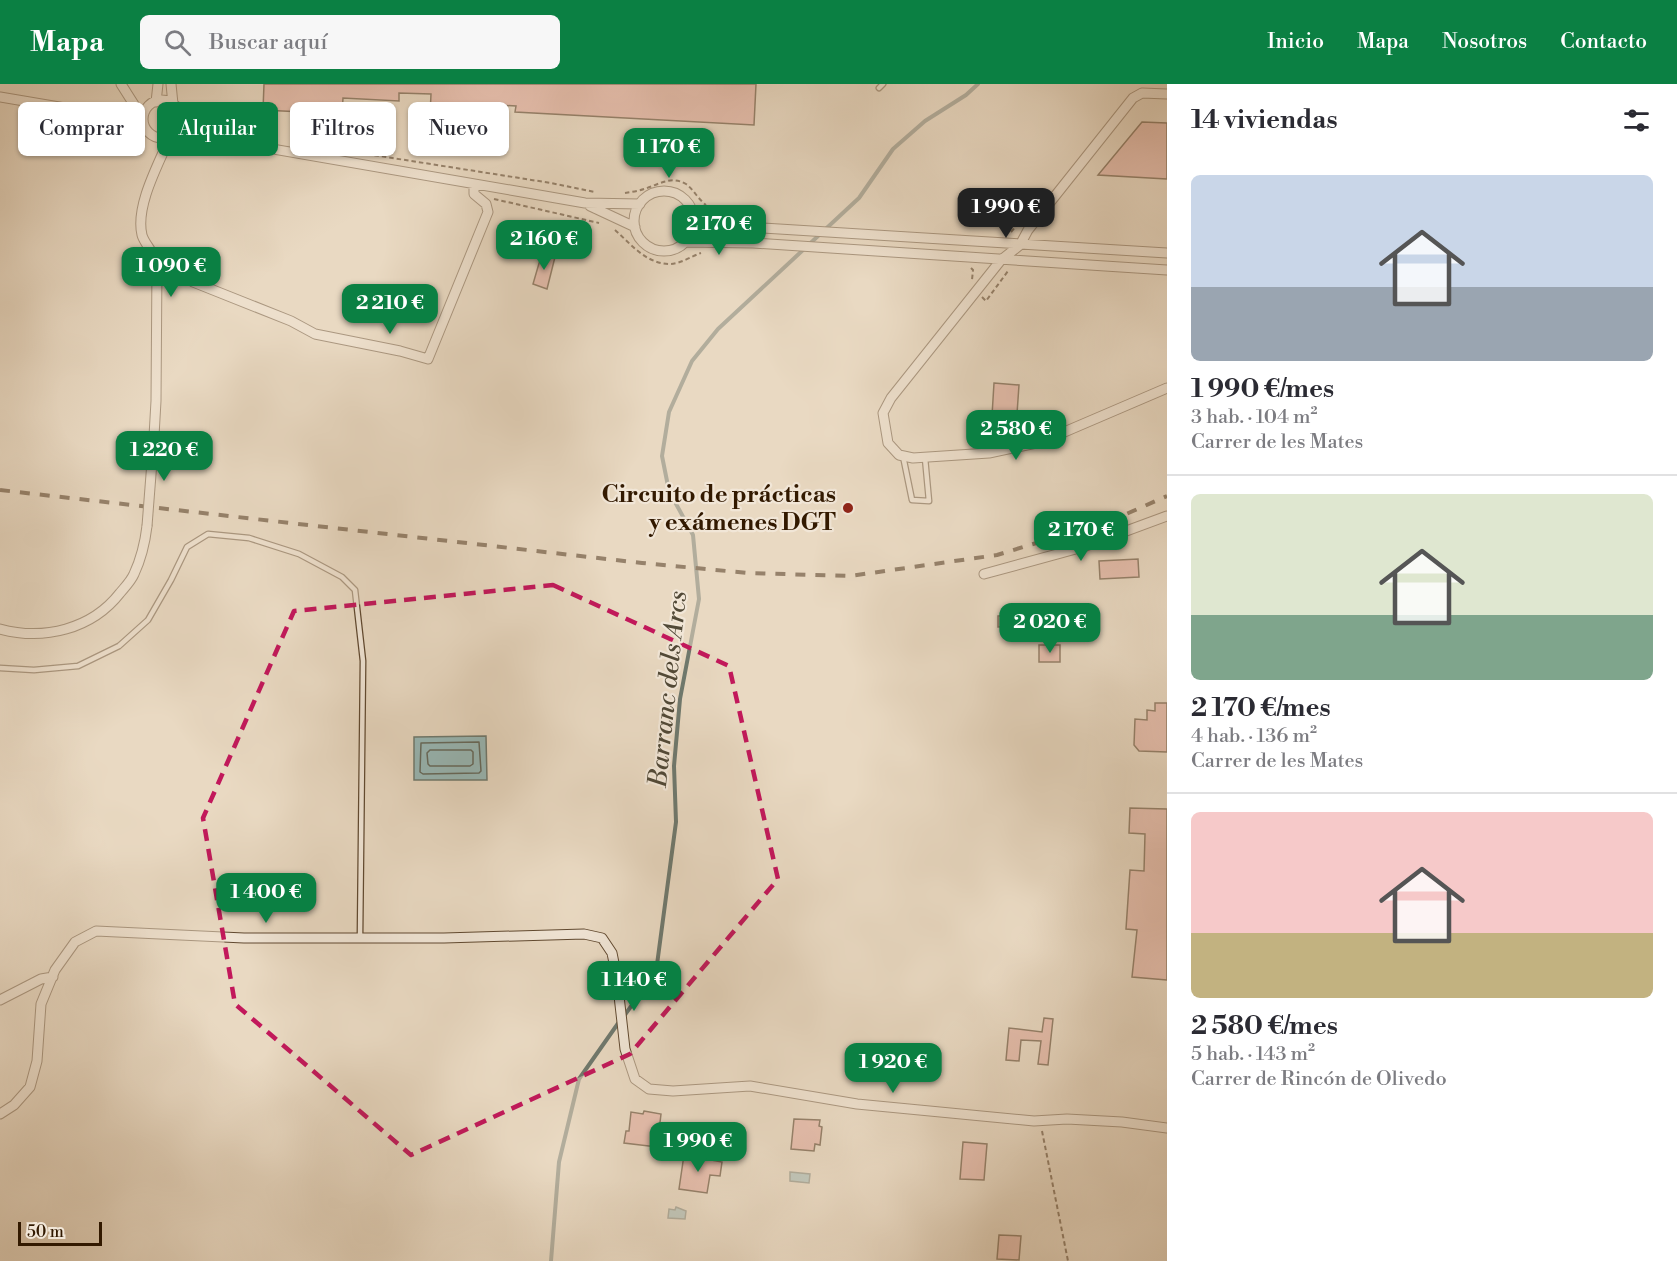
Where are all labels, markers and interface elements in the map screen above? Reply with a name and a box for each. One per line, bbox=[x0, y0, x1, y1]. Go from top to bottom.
search box bbox=[140, 15, 560, 69]
text: Mapa bbox=[30, 25, 104, 60]
icon: search bbox=[161, 26, 194, 59]
text: Buscar aquí bbox=[209, 29, 328, 56]
text: Inicio bbox=[1267, 29, 1324, 55]
text: Mapa bbox=[1357, 29, 1409, 55]
text: Nosotros bbox=[1442, 29, 1527, 55]
text: Contacto bbox=[1560, 29, 1647, 55]
chip: Comprar bbox=[18, 102, 145, 156]
chip: Alquilar bbox=[157, 102, 278, 156]
chip: Filtros bbox=[290, 102, 396, 156]
chip: Nuevo bbox=[408, 102, 509, 156]
text: 14 viviendas bbox=[1191, 104, 1338, 136]
icon: filters bbox=[1620, 104, 1653, 137]
pin: 1 170 € bbox=[614, 128, 724, 179]
text: 1 170 € bbox=[637, 135, 701, 160]
pin: 1 990 € bbox=[951, 188, 1061, 239]
text: 1 990 € bbox=[972, 195, 1040, 220]
pin: 2 170 € bbox=[664, 205, 774, 256]
text: 2 170 € bbox=[686, 212, 752, 237]
icon: home bbox=[1368, 214, 1476, 322]
pin: 2 160 € bbox=[489, 220, 599, 271]
text: 2 160 € bbox=[510, 227, 578, 252]
pin: 1 090 € bbox=[116, 247, 226, 298]
text: 1 090 € bbox=[136, 254, 206, 279]
pin: 2 210 € bbox=[335, 284, 445, 335]
text: 2 210 € bbox=[356, 291, 424, 316]
text: 1 990 €/mes bbox=[1191, 373, 1334, 405]
text: 3 hab. · 104 m² bbox=[1191, 405, 1317, 430]
pin: 2 580 € bbox=[961, 410, 1071, 461]
text: 2 580 € bbox=[980, 417, 1052, 442]
text: Carrer de les Mates bbox=[1191, 430, 1363, 455]
pin: 1 220 € bbox=[109, 431, 219, 482]
text: 1 220 € bbox=[130, 438, 198, 463]
place label: Circuito de prácticas y exámenes DGT bbox=[601, 480, 837, 538]
marker: Circuito de prácticas y exámenes DGT bbox=[841, 501, 855, 515]
pin: 2 170 € bbox=[1026, 511, 1136, 562]
text: 2 170 € bbox=[1048, 518, 1114, 543]
icon: home bbox=[1368, 533, 1476, 641]
water label: Barranc dels Arcs bbox=[642, 589, 694, 790]
pin: 2 020 € bbox=[995, 603, 1105, 654]
text: 2 020 € bbox=[1013, 610, 1087, 635]
text: 2 170 €/mes bbox=[1191, 692, 1331, 724]
text: 4 hab. · 136 m² bbox=[1191, 724, 1317, 749]
text: Carrer de les Mates bbox=[1191, 749, 1363, 774]
icon: home bbox=[1368, 851, 1476, 959]
pin: 1 400 € bbox=[211, 873, 321, 924]
text: 1 400 € bbox=[230, 880, 302, 905]
pin: 1 140 € bbox=[579, 961, 689, 1012]
text: 1 140 € bbox=[601, 968, 667, 993]
text: 2 580 €/mes bbox=[1191, 1010, 1338, 1042]
text: 5 hab. · 143 m² bbox=[1191, 1042, 1315, 1067]
pin: 1 920 € bbox=[838, 1043, 948, 1094]
text: 1 920 € bbox=[859, 1050, 927, 1075]
text: Carrer de Rincón de Olivedo bbox=[1191, 1067, 1447, 1092]
pin: 1 990 € bbox=[643, 1122, 753, 1173]
text: 1 990 € bbox=[664, 1129, 732, 1154]
scale bar bbox=[18, 1219, 102, 1246]
text: 50 m bbox=[27, 1222, 64, 1242]

